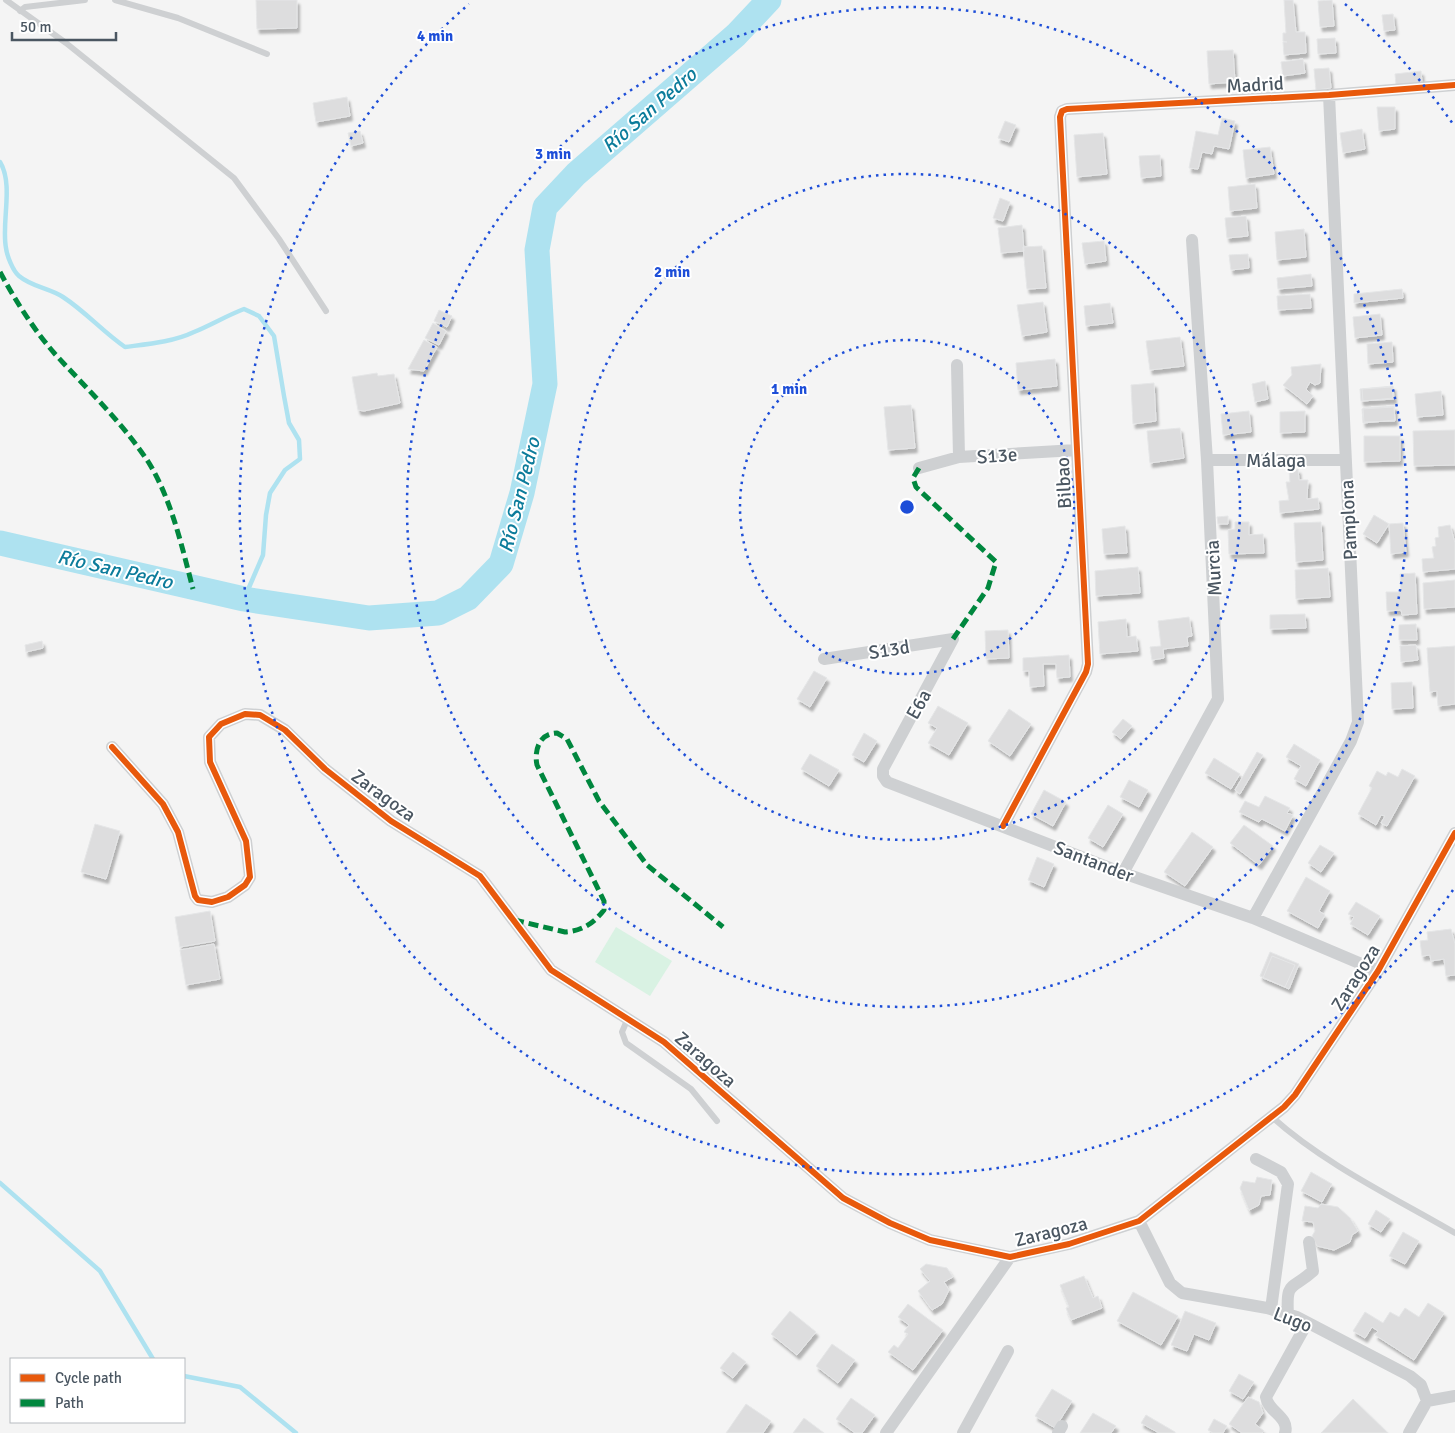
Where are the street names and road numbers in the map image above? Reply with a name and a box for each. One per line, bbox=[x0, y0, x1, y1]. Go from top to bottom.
street label: Madrid bbox=[1226, 72, 1284, 98]
street label: S13e bbox=[976, 443, 1018, 469]
street label: Málaga bbox=[1246, 449, 1306, 473]
street label: Bilbao bbox=[1051, 456, 1077, 509]
street label: Pamplona bbox=[1335, 479, 1363, 561]
street label: Murcia bbox=[1201, 539, 1227, 597]
street label: S13d bbox=[867, 635, 911, 665]
street label: E6a bbox=[901, 685, 937, 724]
street label: Zaragoza bbox=[346, 764, 420, 827]
street label: Santander bbox=[1050, 836, 1137, 888]
street label: Zaragoza bbox=[1326, 940, 1386, 1015]
street label: Zaragoza bbox=[669, 1026, 741, 1093]
street label: Zaragoza bbox=[1012, 1211, 1090, 1253]
street label: Lugo bbox=[1270, 1302, 1316, 1338]

